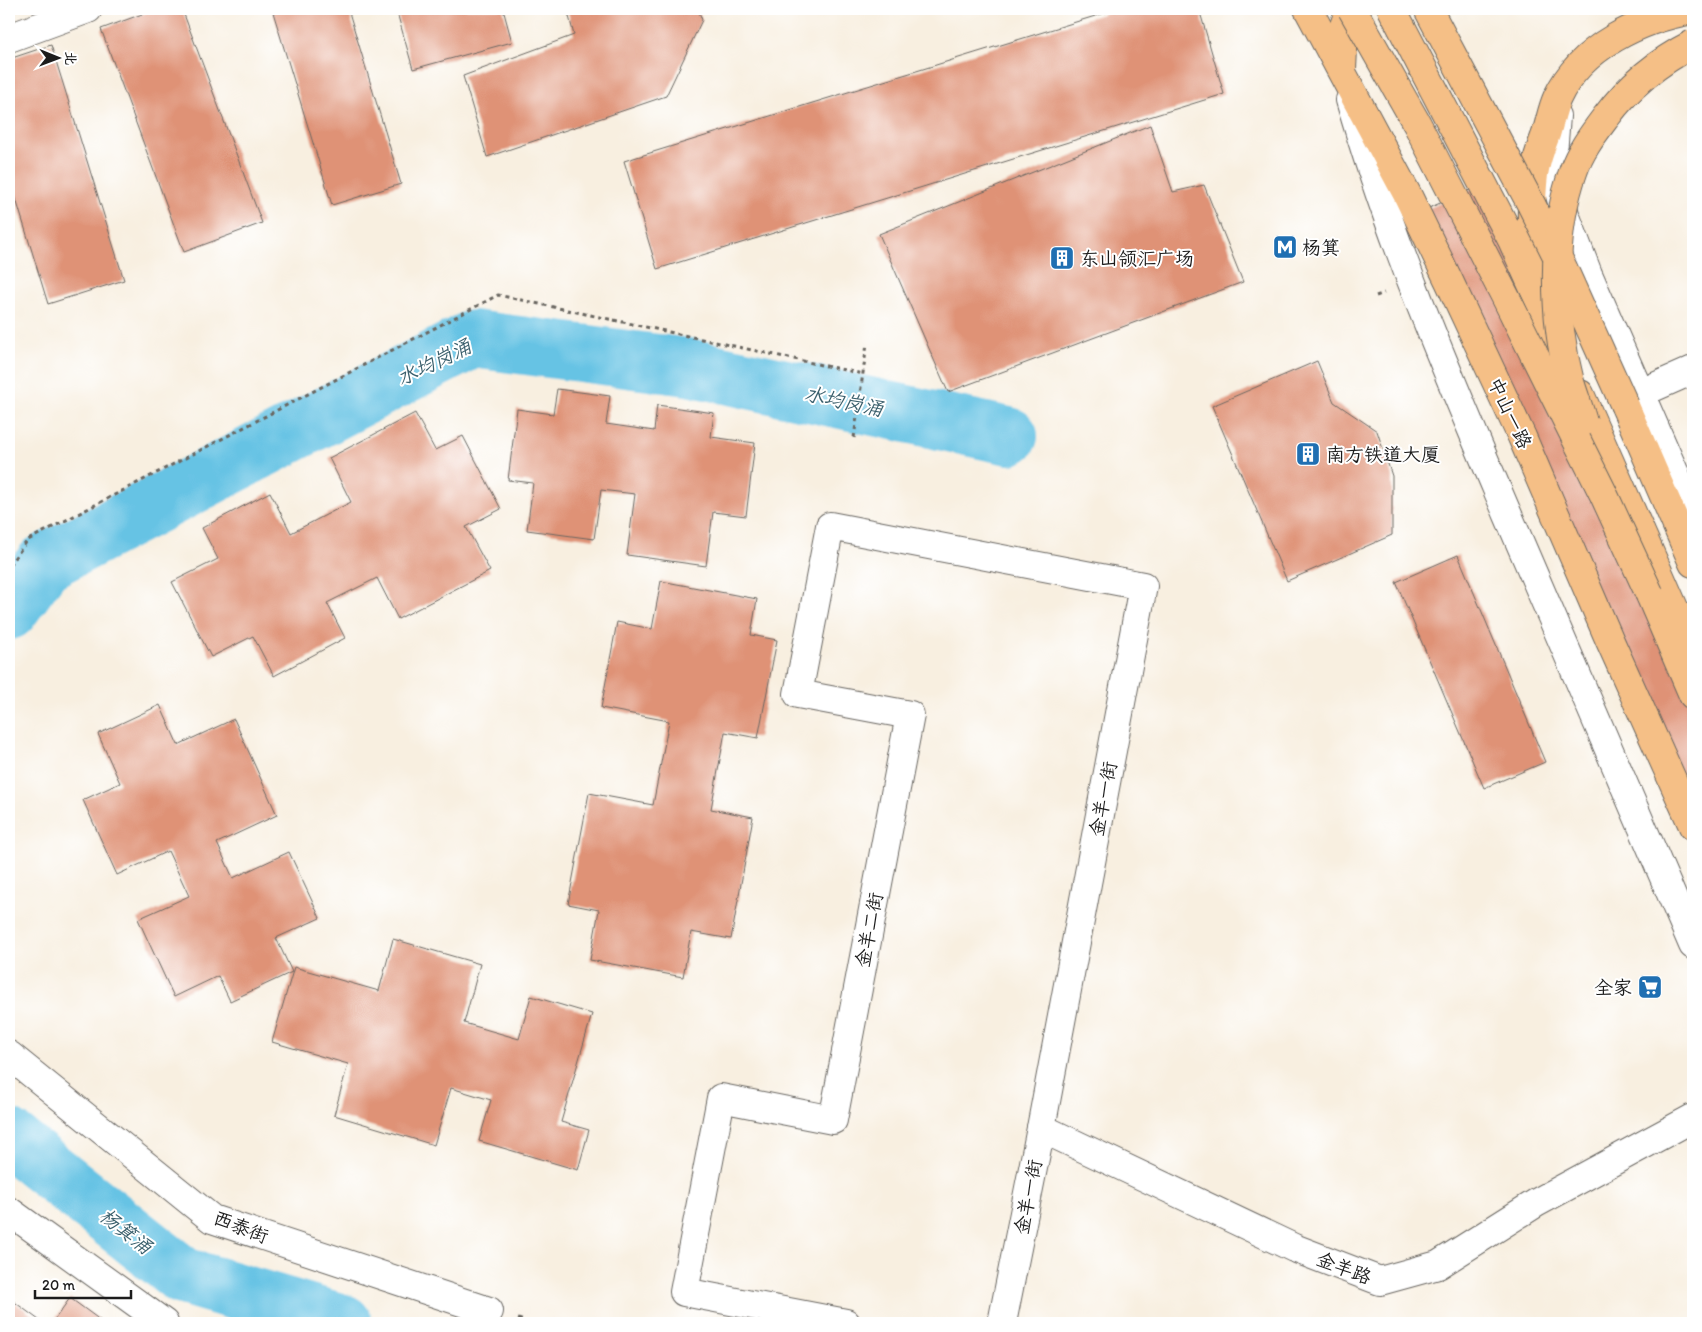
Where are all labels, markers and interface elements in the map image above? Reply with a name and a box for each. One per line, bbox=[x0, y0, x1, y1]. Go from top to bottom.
north arrow bbox=[32, 32, 82, 82]
text: 北 bbox=[62, 51, 79, 65]
metro station icon: 杨箕 bbox=[1272, 234, 1298, 260]
place label: 杨箕 bbox=[1302, 236, 1340, 259]
building icon: 东山领汇广场 bbox=[1049, 245, 1075, 271]
place label: 东山领汇广场 bbox=[1080, 247, 1194, 270]
water label: 水均岗涌 bbox=[393, 333, 476, 390]
street label: 中山一路 bbox=[1484, 374, 1536, 452]
water label: 水均岗涌 bbox=[802, 381, 887, 421]
building icon: 南方铁道大厦 bbox=[1295, 441, 1321, 467]
place label: 南方铁道大厦 bbox=[1326, 443, 1440, 466]
street label: 金羊一街 bbox=[1084, 759, 1122, 839]
street label: 金羊二街 bbox=[850, 890, 888, 970]
supermarket icon: 全家 bbox=[1637, 974, 1663, 1000]
place label: 全家 bbox=[1594, 976, 1632, 999]
street label: 金羊一街 bbox=[1009, 1157, 1047, 1237]
water label: 杨箕涌 bbox=[95, 1203, 158, 1260]
street label: 西泰街 bbox=[210, 1206, 272, 1248]
street label: 金羊路 bbox=[1313, 1247, 1375, 1289]
scale bar bbox=[35, 1267, 131, 1299]
text: 20 m bbox=[42, 1276, 76, 1294]

